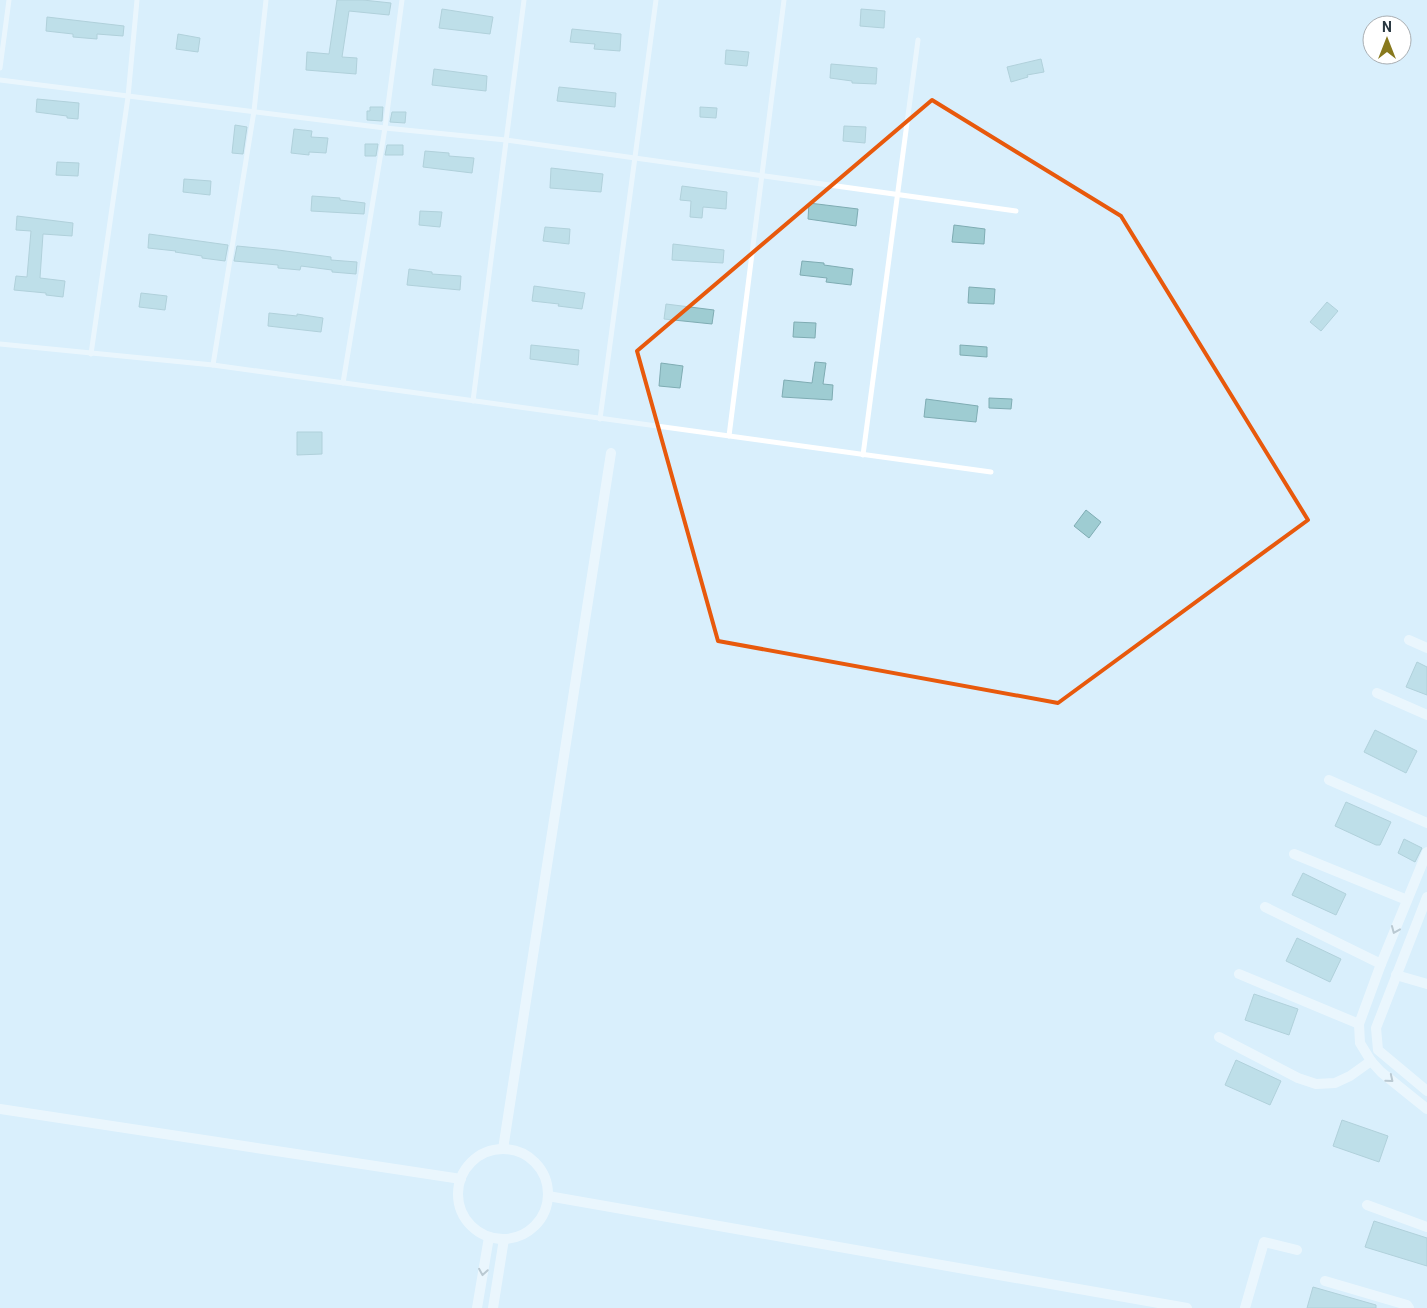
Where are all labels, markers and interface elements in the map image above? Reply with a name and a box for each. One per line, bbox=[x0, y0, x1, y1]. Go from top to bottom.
north arrow bbox=[1362, 15, 1412, 65]
text: N bbox=[1382, 19, 1392, 35]
one-way arrow bbox=[1391, 925, 1401, 934]
one-way arrow bbox=[1384, 1074, 1393, 1082]
one-way arrow bbox=[479, 1268, 489, 1277]

